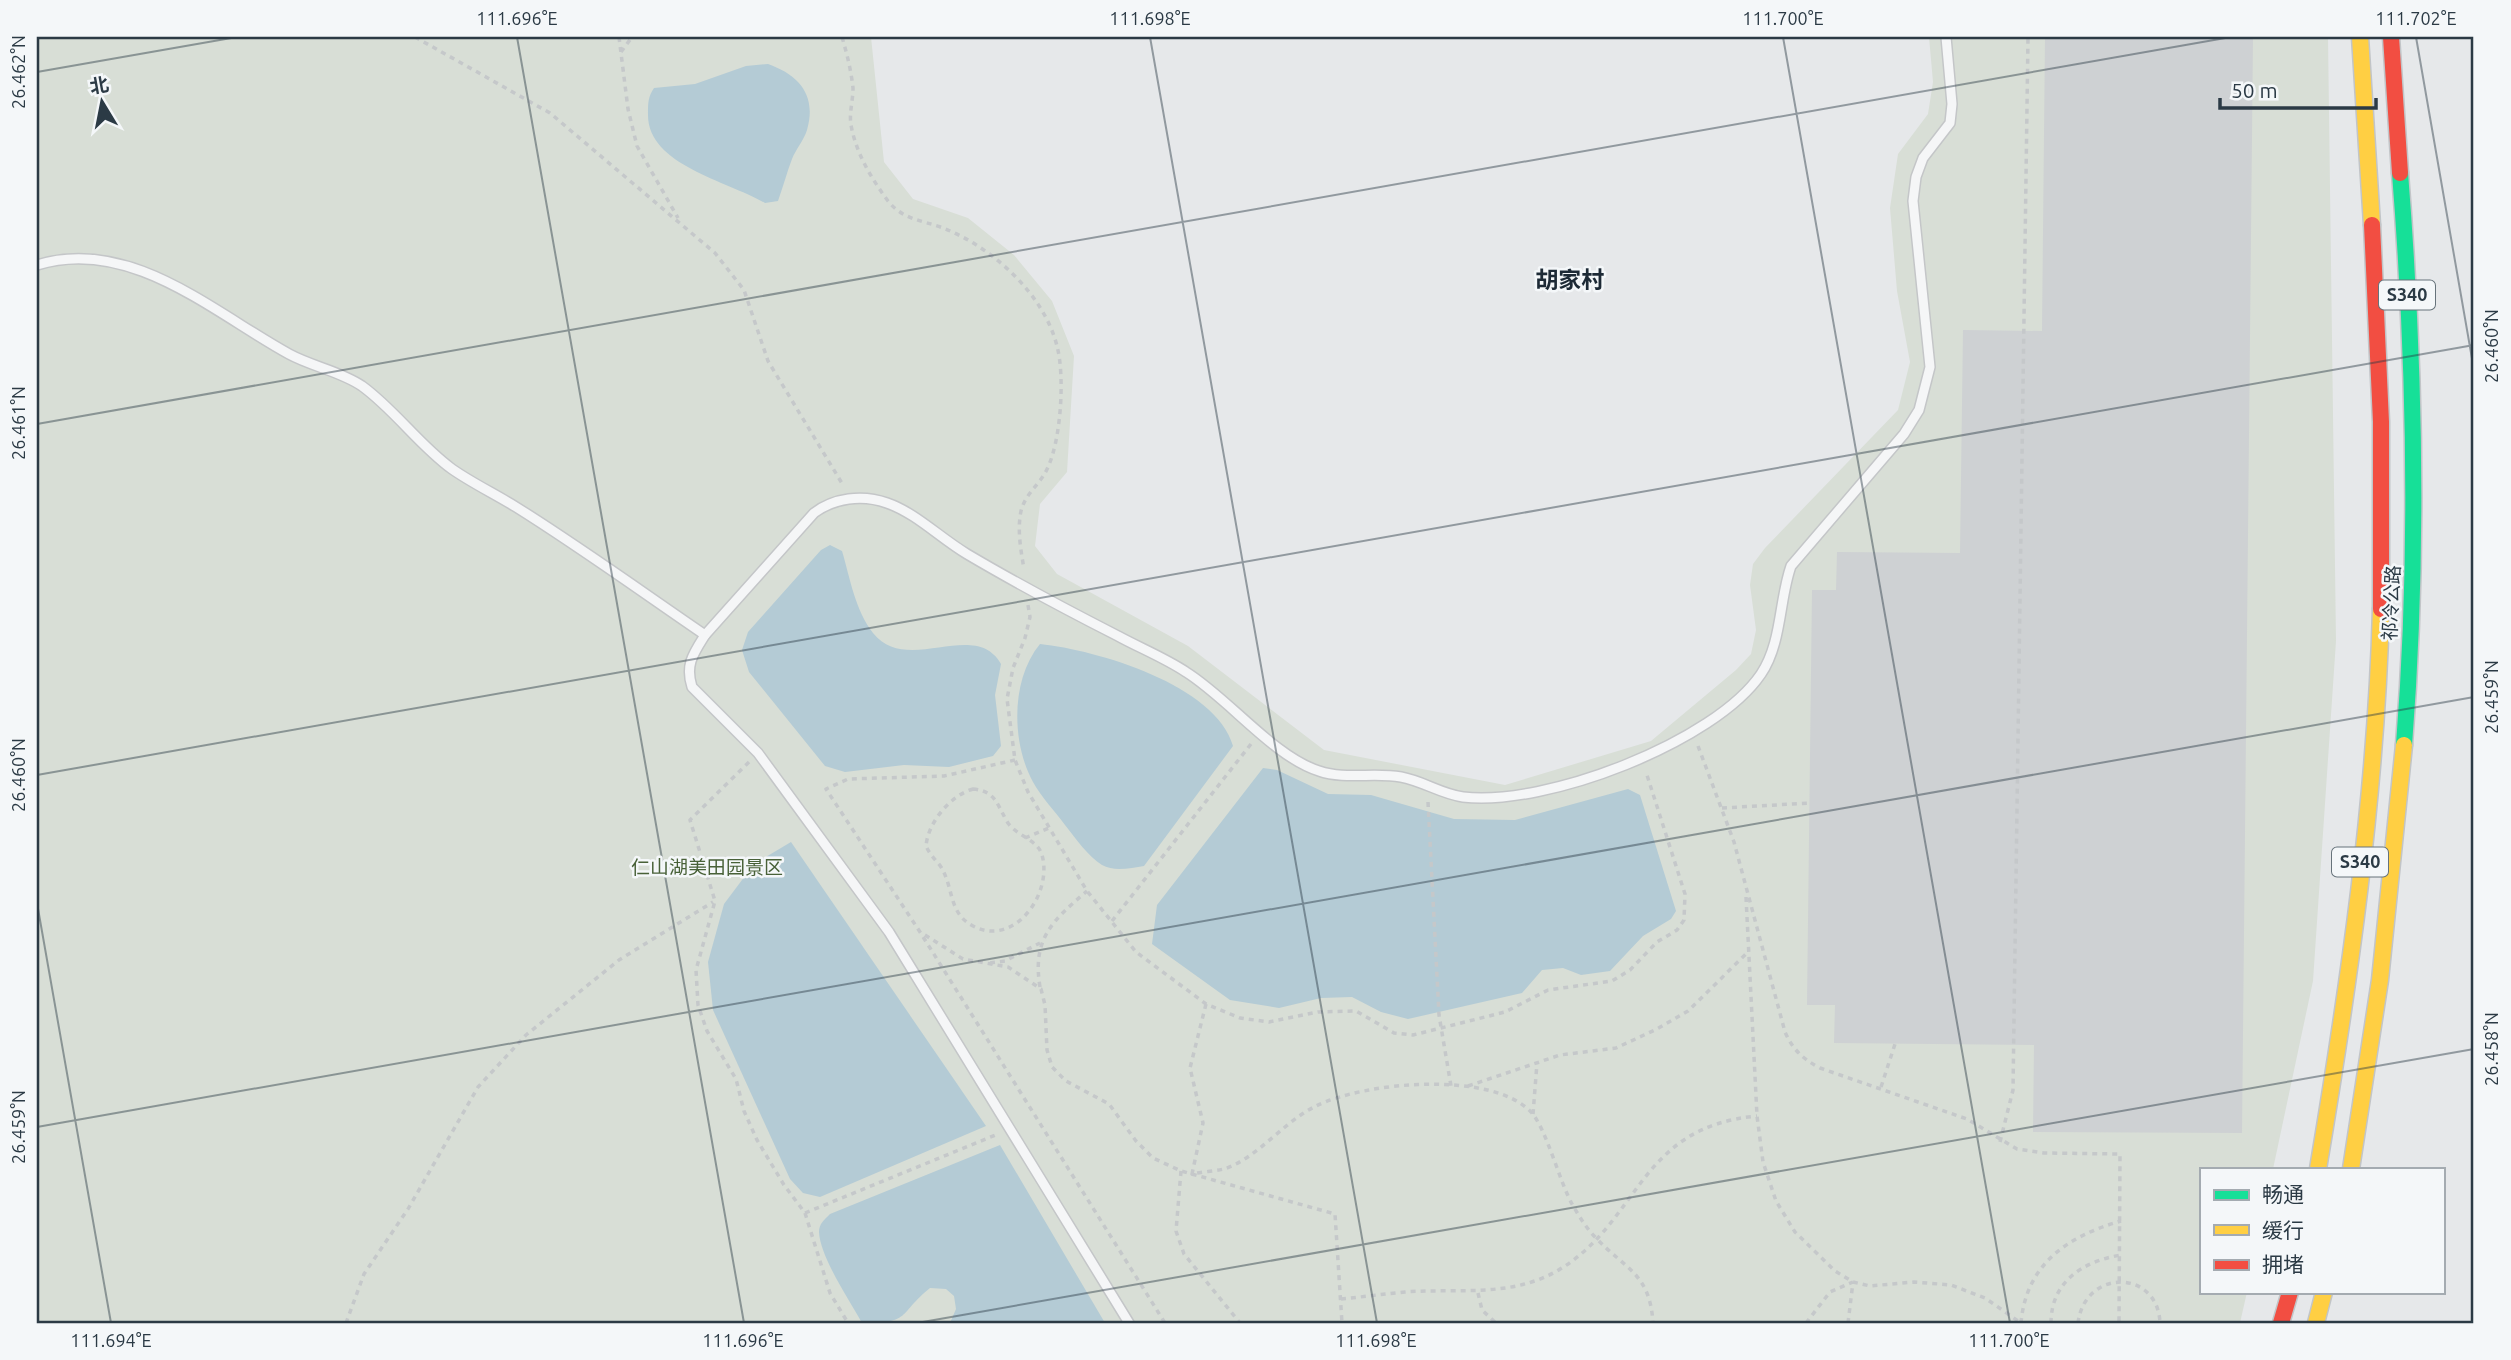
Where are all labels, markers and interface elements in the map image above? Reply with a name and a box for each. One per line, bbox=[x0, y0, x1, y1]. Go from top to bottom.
text: 111.696°E bbox=[476, 8, 558, 28]
text: 111.698°E bbox=[1109, 8, 1191, 28]
text: 111.700°E bbox=[1742, 8, 1824, 28]
text: 111.702°E bbox=[2375, 8, 2457, 28]
text: 26.462°N bbox=[8, 35, 28, 109]
north arrow bbox=[66, 66, 136, 136]
scale bar bbox=[2220, 66, 2376, 110]
text: 北 bbox=[88, 73, 110, 98]
text: 50 m bbox=[2231, 78, 2278, 102]
district label: 胡家村 bbox=[1536, 267, 1605, 292]
road number: S340 bbox=[2379, 281, 2435, 310]
text: 26.460°N bbox=[2481, 309, 2501, 383]
text: 26.461°N bbox=[8, 386, 28, 460]
street label: 祁冷公路 bbox=[2378, 564, 2404, 642]
text: 26.459°N bbox=[2481, 660, 2501, 734]
text: 26.460°N bbox=[8, 738, 28, 812]
road number: S340 bbox=[2332, 848, 2388, 876]
park label: 仁山湖美田园景区 bbox=[631, 856, 783, 878]
text: 26.458°N bbox=[2481, 1012, 2501, 1086]
text: 26.459°N bbox=[8, 1090, 28, 1164]
legend bbox=[2200, 1168, 2444, 1294]
text: 畅通 bbox=[2262, 1182, 2304, 1206]
text: 缓行 bbox=[2262, 1218, 2304, 1242]
text: 拥堵 bbox=[2262, 1252, 2304, 1276]
text: 111.694°E bbox=[70, 1330, 152, 1350]
text: 111.696°E bbox=[702, 1330, 784, 1350]
text: 111.698°E bbox=[1335, 1330, 1417, 1350]
text: 111.700°E bbox=[1968, 1330, 2050, 1350]

